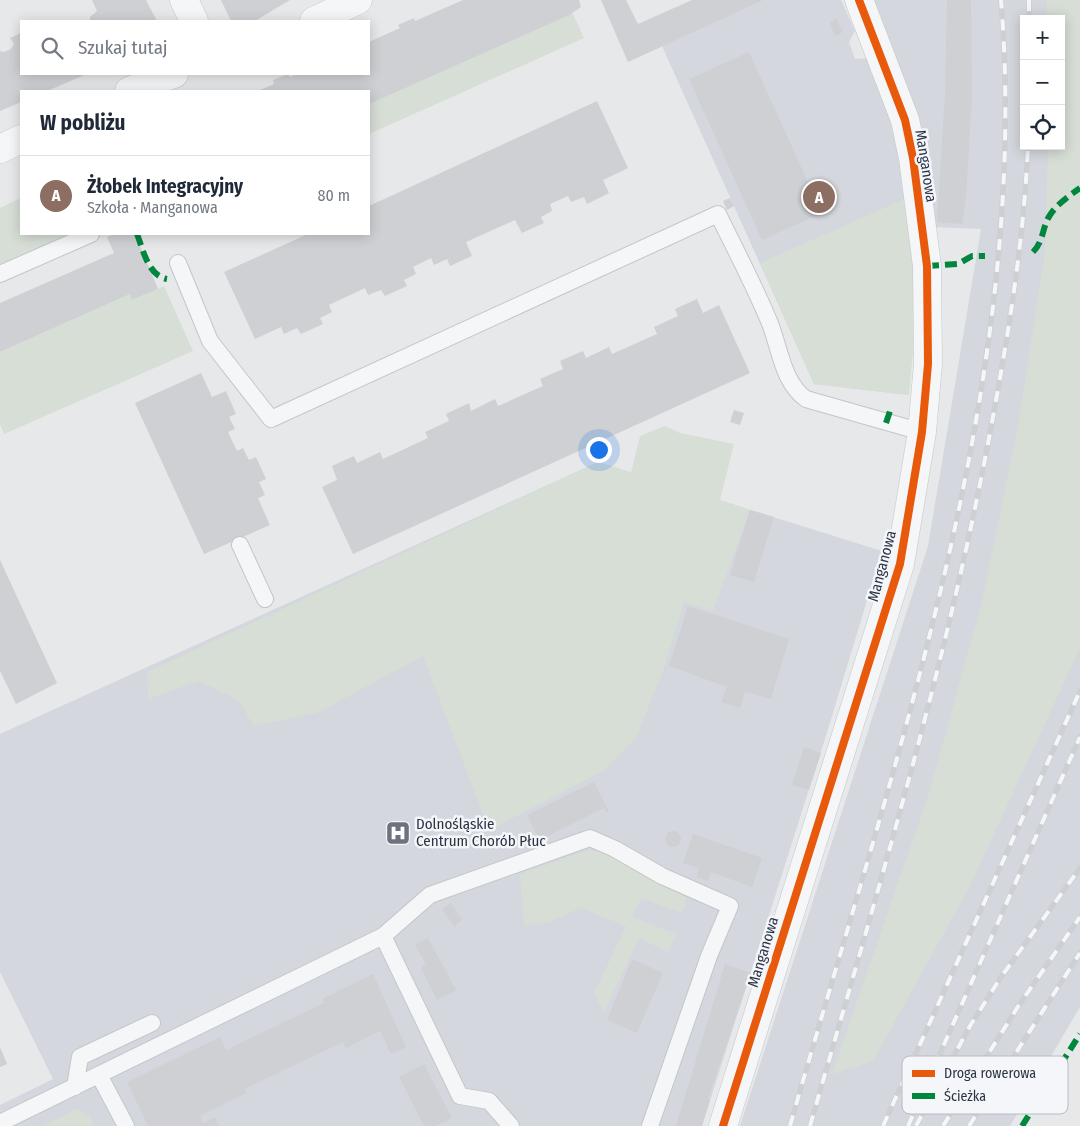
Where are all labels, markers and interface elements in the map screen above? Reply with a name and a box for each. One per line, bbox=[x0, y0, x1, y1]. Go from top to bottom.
map controls bbox=[1020, 15, 1065, 150]
button: + bbox=[1020, 15, 1065, 60]
search box bbox=[20, 20, 370, 75]
icon: search bbox=[38, 34, 66, 62]
text: Szukaj tutaj bbox=[78, 36, 168, 59]
button: − bbox=[1020, 60, 1065, 105]
button: locate bbox=[1020, 105, 1065, 150]
text: W pobliżu bbox=[40, 110, 125, 136]
street label: Manganowa bbox=[911, 129, 941, 203]
text: Żłobek Integracyjny bbox=[87, 175, 243, 198]
pin: A bbox=[803, 178, 835, 216]
text: A bbox=[52, 186, 60, 205]
text: 80 m bbox=[318, 186, 350, 205]
text: Szkoła · Manganowa bbox=[87, 198, 218, 217]
your location bbox=[586, 437, 612, 463]
street label: Manganowa bbox=[864, 529, 900, 603]
place label: Dolnośląskie Centrum Chorób Płuc bbox=[416, 815, 546, 850]
hospital icon: Dolnośląskie Centrum Chorób Płuc bbox=[385, 820, 411, 846]
street label: Manganowa bbox=[744, 915, 782, 989]
legend bbox=[902, 1056, 1068, 1114]
text: Droga rowerowa bbox=[944, 1065, 1036, 1082]
text: Ścieżka bbox=[944, 1087, 986, 1105]

